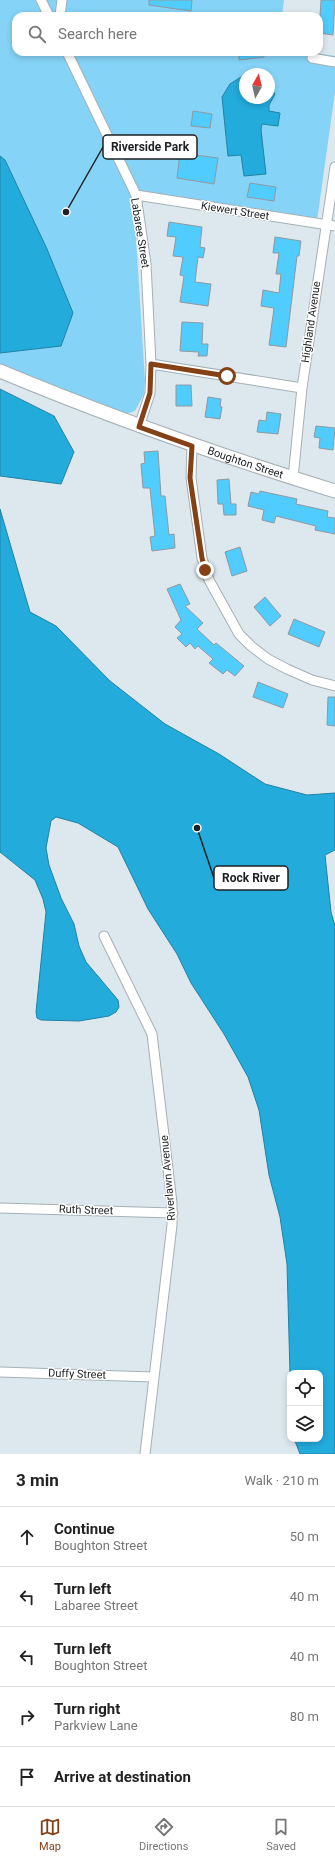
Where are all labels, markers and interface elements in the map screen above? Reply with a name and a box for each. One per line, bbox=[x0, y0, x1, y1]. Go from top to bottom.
search box bbox=[12, 12, 323, 56]
icon: search bbox=[26, 23, 48, 45]
text: Search here bbox=[58, 25, 137, 43]
north arrow bbox=[239, 68, 275, 104]
callout: Riverside Park bbox=[103, 135, 197, 159]
text: Riverside Park bbox=[111, 140, 190, 154]
street label: Labaree Street bbox=[128, 197, 152, 270]
street label: Kiewert Street bbox=[200, 199, 270, 223]
street label: Highland Avenue bbox=[299, 280, 323, 364]
route start bbox=[218, 367, 236, 385]
street label: Boughton Street bbox=[206, 444, 285, 481]
route end bbox=[196, 561, 214, 579]
callout: Rock River bbox=[214, 866, 288, 890]
text: Rock River bbox=[222, 871, 281, 885]
street label: Riverlawn Avenue bbox=[158, 1134, 178, 1221]
street label: Ruth Street bbox=[59, 1203, 114, 1217]
street label: Duffy Street bbox=[48, 1366, 107, 1382]
map controls bbox=[287, 1370, 323, 1442]
button: locate bbox=[287, 1370, 323, 1406]
button: layers bbox=[287, 1406, 323, 1442]
text: 3 min bbox=[16, 1470, 59, 1490]
text: Walk · 210 m bbox=[244, 1473, 319, 1488]
text: Continue bbox=[54, 1520, 115, 1538]
icon: ahead bbox=[16, 1526, 38, 1548]
text: 50 m bbox=[290, 1529, 319, 1544]
text: Boughton Street bbox=[54, 1538, 147, 1553]
text: Turn left bbox=[54, 1580, 111, 1598]
icon: left bbox=[16, 1586, 38, 1608]
text: 40 m bbox=[290, 1589, 319, 1604]
text: Labaree Street bbox=[54, 1598, 138, 1613]
text: Turn left bbox=[54, 1640, 111, 1658]
icon: left bbox=[16, 1646, 38, 1668]
text: 40 m bbox=[290, 1649, 319, 1664]
text: Boughton Street bbox=[54, 1658, 147, 1673]
text: Turn right bbox=[54, 1700, 120, 1718]
icon: right bbox=[16, 1706, 38, 1728]
text: 80 m bbox=[290, 1709, 319, 1724]
text: Parkview Lane bbox=[54, 1718, 138, 1733]
icon: arrive bbox=[16, 1766, 38, 1788]
text: Arrive at destination bbox=[54, 1768, 191, 1786]
tab: Map bbox=[39, 1816, 61, 1853]
tab: Directions bbox=[139, 1816, 188, 1853]
tab: Saved bbox=[266, 1816, 296, 1853]

